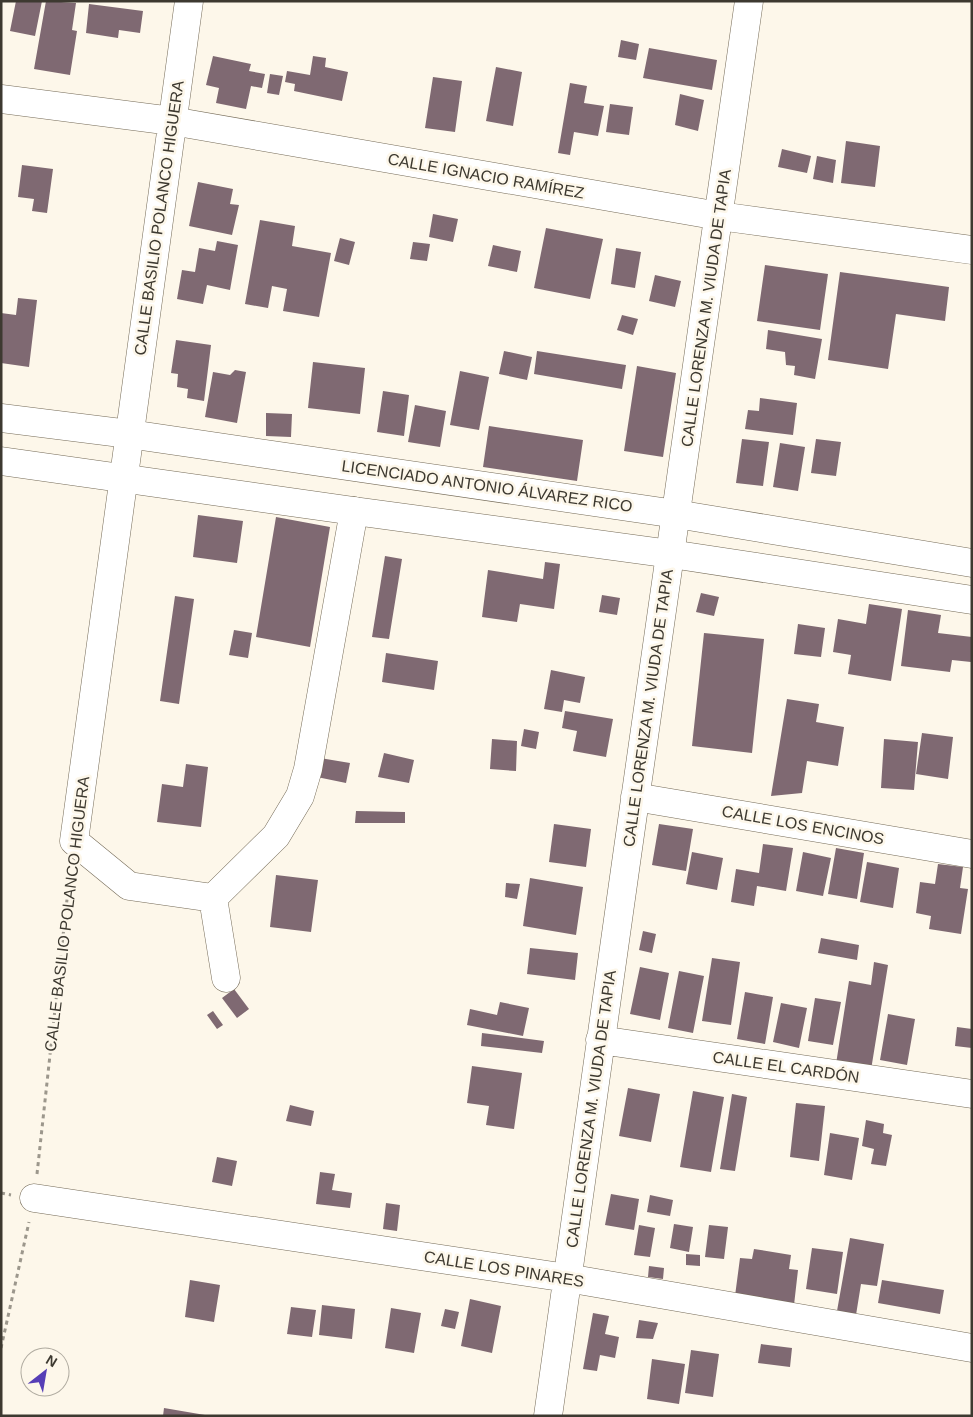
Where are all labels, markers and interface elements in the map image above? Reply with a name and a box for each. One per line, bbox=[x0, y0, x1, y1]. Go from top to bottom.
street label: CALLE BASILIO POLANCO HIGUERA bbox=[131, 79, 187, 357]
street label: CALLE IGNACIO RAMÍREZ bbox=[386, 149, 586, 202]
street label: CALLE LORENZA M. VIUDA DE TAPIA bbox=[678, 168, 734, 448]
street label: LICENCIADO ANTONIO ÁLVAREZ RICO bbox=[341, 456, 634, 515]
street label: CALLE LORENZA M. VIUDA DE TAPIA bbox=[620, 568, 676, 848]
street label: CALLE BASILIO POLANCO HIGUERA bbox=[42, 775, 92, 1053]
street label: CALLE LOS ENCINOS bbox=[721, 802, 885, 848]
street label: CALLE LORENZA M. VIUDA DE TAPIA bbox=[563, 969, 619, 1249]
street label: CALLE EL CARDÓN bbox=[712, 1047, 861, 1086]
street label: CALLE LOS PINARES bbox=[423, 1248, 585, 1290]
north arrow bbox=[20, 1347, 70, 1397]
text: N bbox=[43, 1351, 60, 1370]

